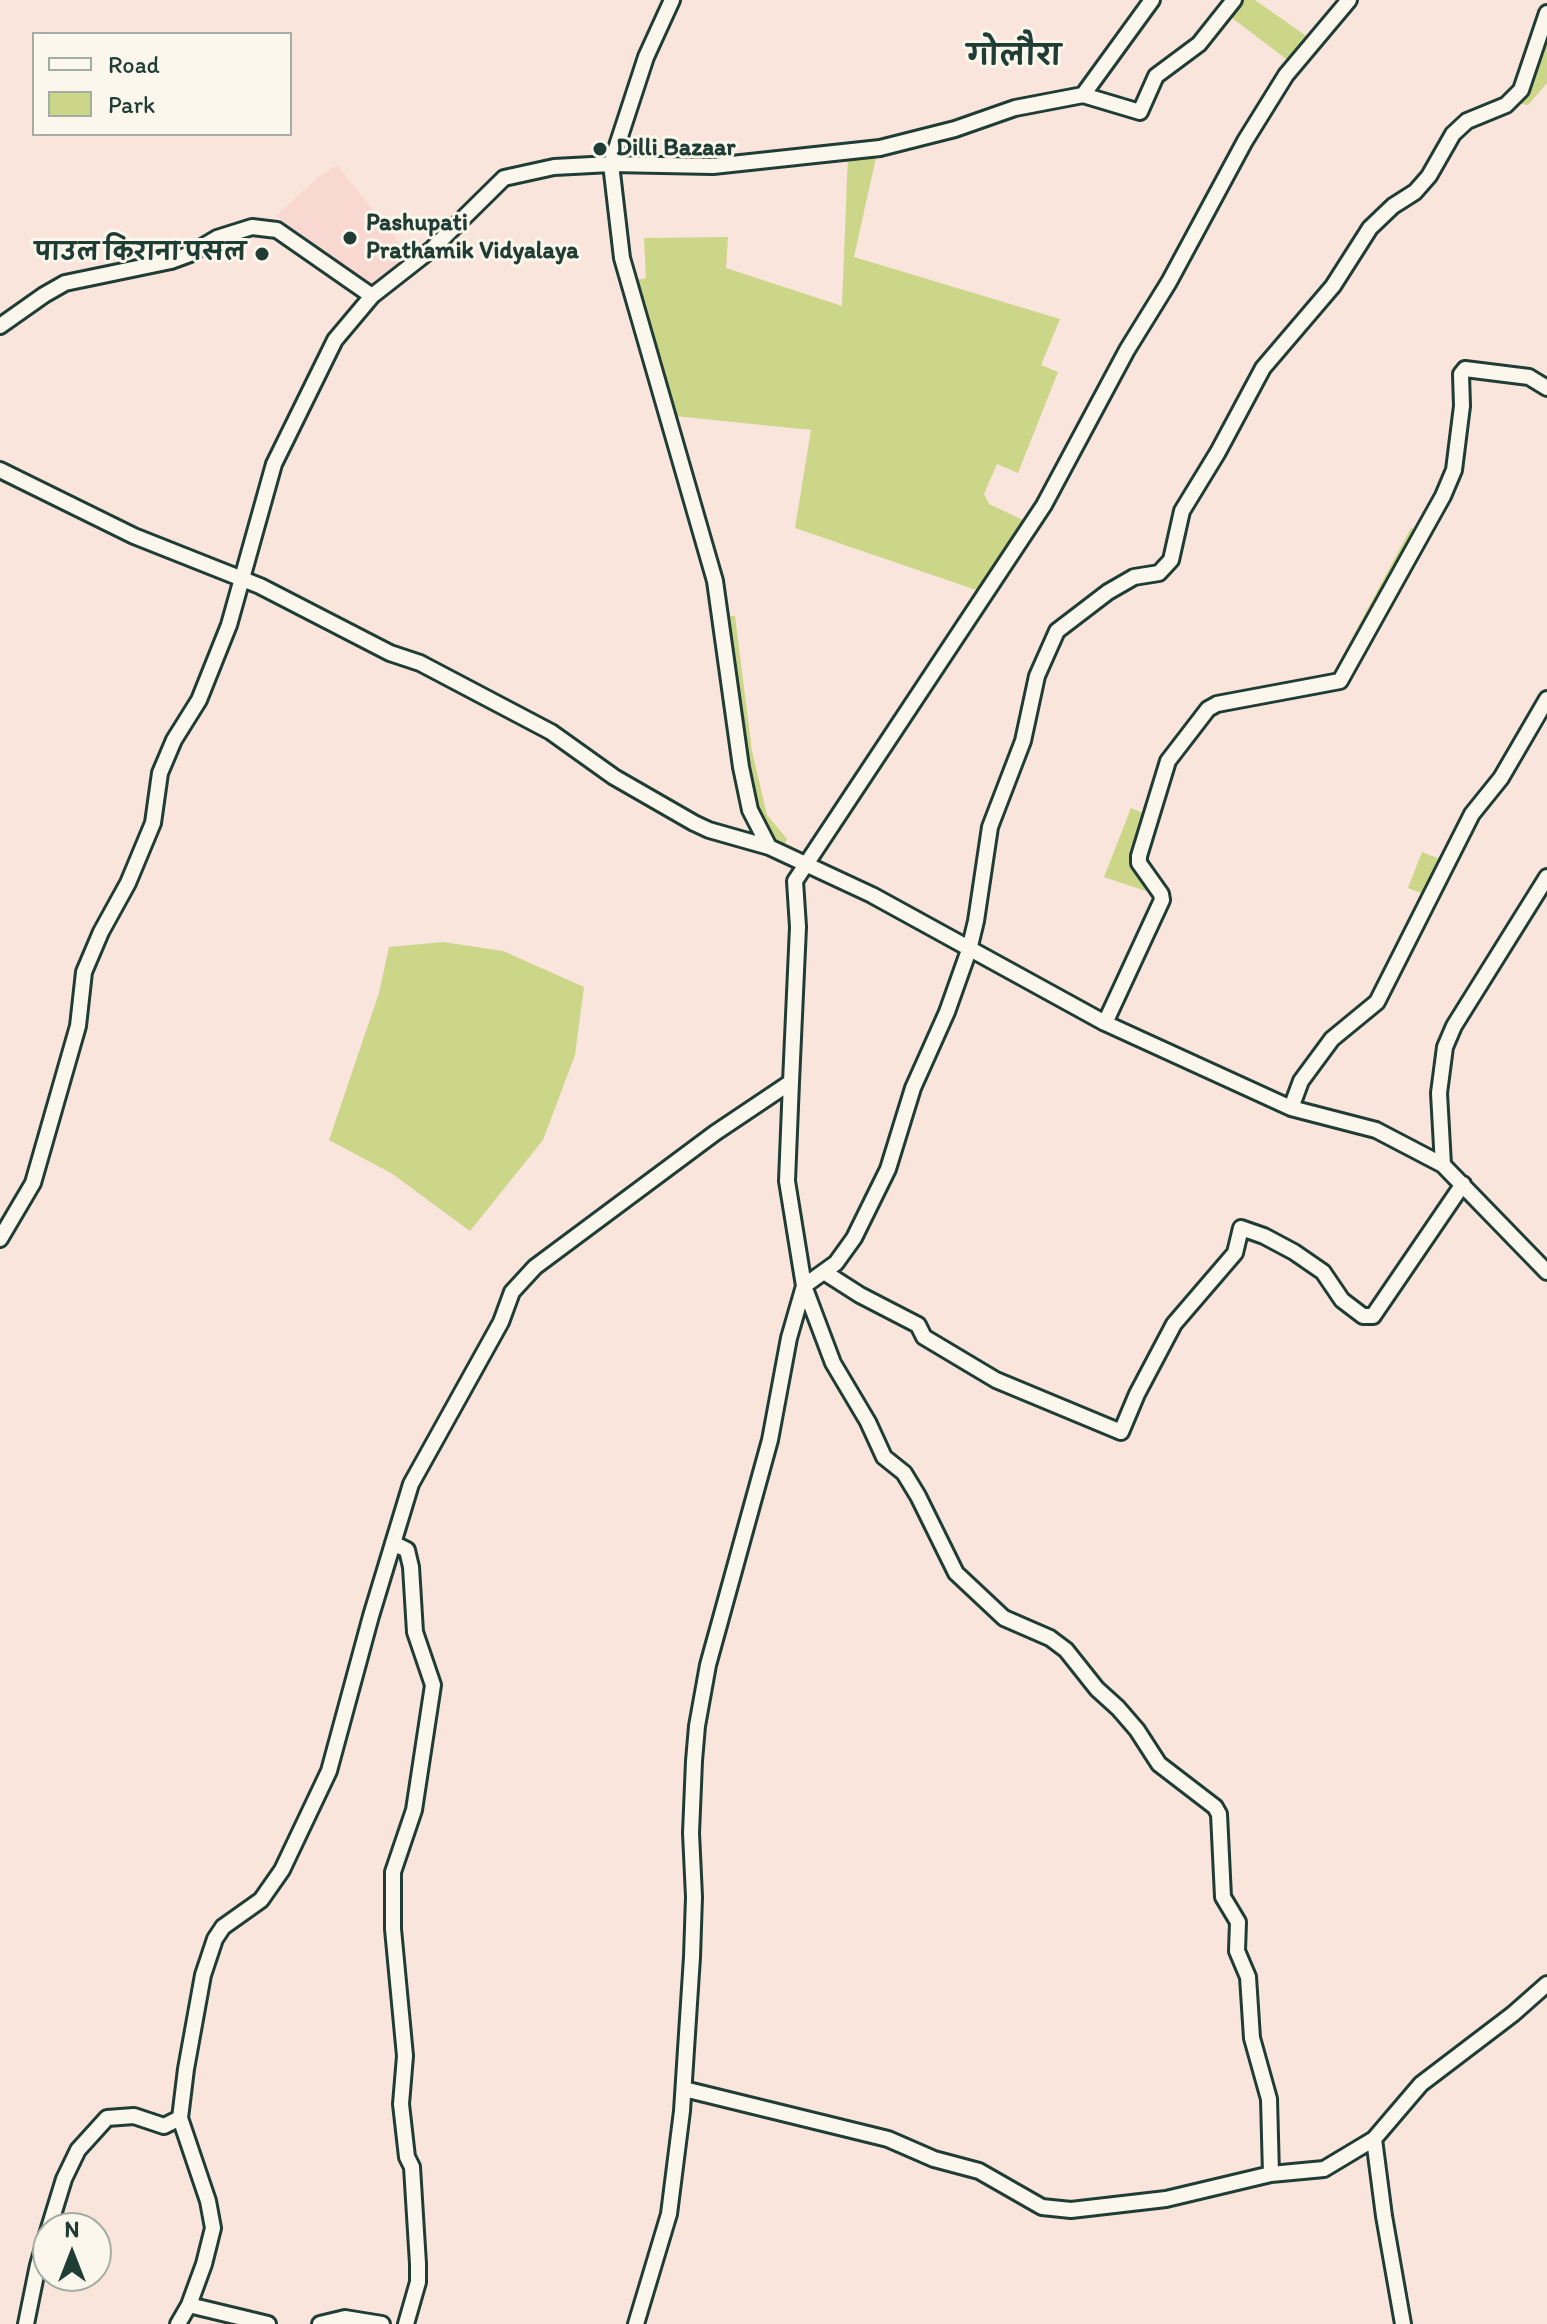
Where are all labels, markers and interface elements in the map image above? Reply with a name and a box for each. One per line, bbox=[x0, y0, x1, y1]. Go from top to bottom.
legend bbox=[32, 32, 292, 136]
district label: गोलौरा bbox=[967, 41, 1061, 75]
text: Road bbox=[108, 50, 160, 79]
text: Park bbox=[108, 90, 155, 119]
place label: Dilli Bazaar bbox=[616, 135, 736, 163]
marker: Dilli Bazaar bbox=[591, 140, 609, 158]
place label: Pashupati Prathamik Vidyalaya bbox=[366, 210, 579, 266]
marker: Pashupati Prathamik Vidyalaya bbox=[341, 229, 359, 247]
place label: पाउल किराना पसल bbox=[35, 240, 246, 268]
marker: पाउल किराना पसल bbox=[253, 245, 271, 263]
north arrow bbox=[32, 2212, 112, 2292]
text: N bbox=[65, 2216, 79, 2243]

